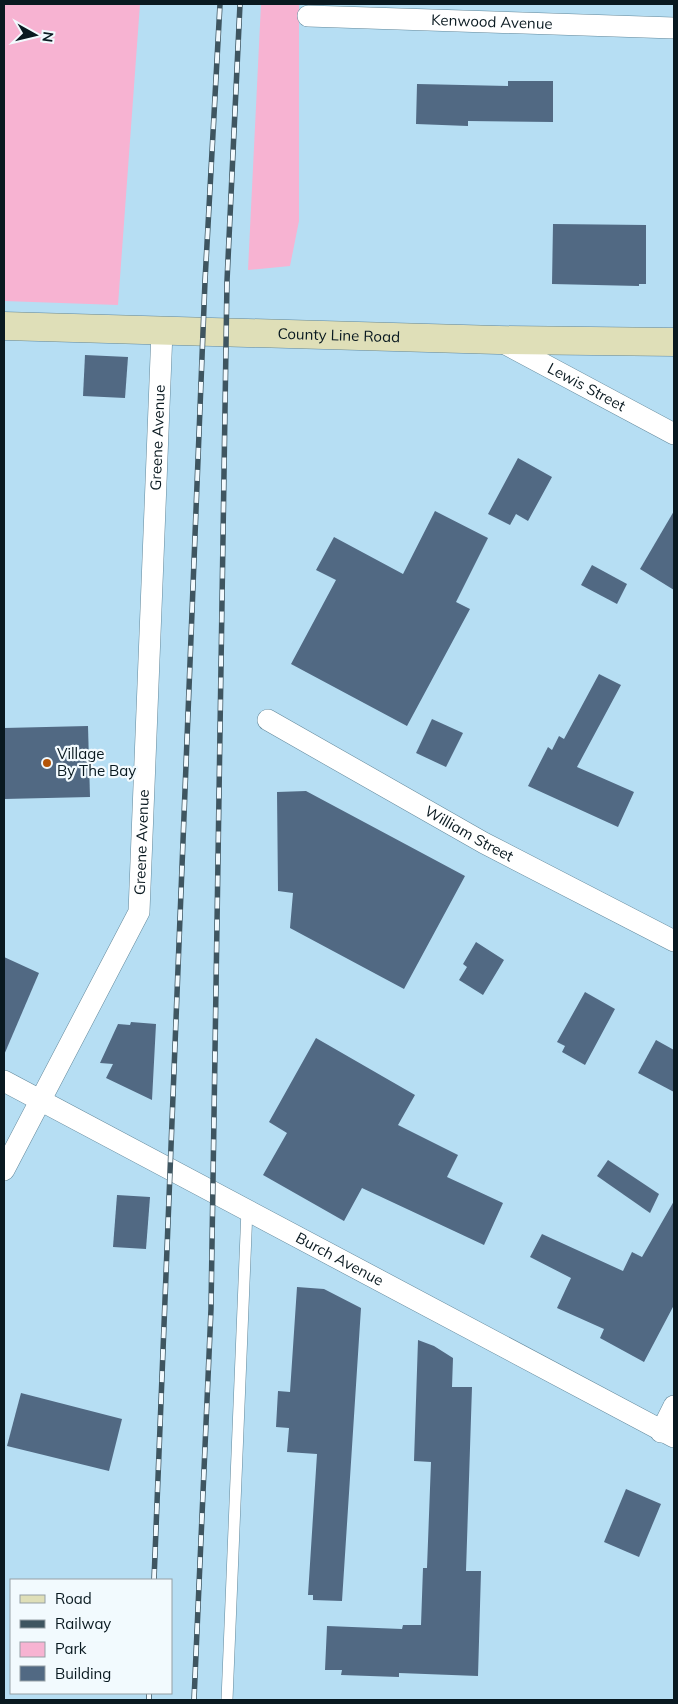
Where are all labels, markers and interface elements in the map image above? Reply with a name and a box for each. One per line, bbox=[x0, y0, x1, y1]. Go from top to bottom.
north arrow bbox=[10, 10, 60, 60]
street label: Kenwood Avenue bbox=[431, 10, 553, 33]
text: N bbox=[38, 30, 58, 43]
street label: County Line Road bbox=[277, 324, 400, 346]
street label: Lewis Street bbox=[544, 358, 629, 415]
street label: Greene Avenue bbox=[146, 384, 169, 491]
place label: Village By The Bay bbox=[57, 744, 136, 780]
marker: Village By The Bay bbox=[41, 757, 53, 769]
street label: Greene Avenue bbox=[130, 789, 153, 895]
street label: William Street bbox=[421, 801, 517, 866]
street label: Burch Avenue bbox=[293, 1228, 387, 1290]
legend bbox=[10, 1579, 172, 1694]
text: Road bbox=[55, 1589, 92, 1608]
text: Railway bbox=[55, 1614, 111, 1633]
text: Park bbox=[55, 1639, 87, 1658]
text: Building bbox=[55, 1664, 111, 1683]

